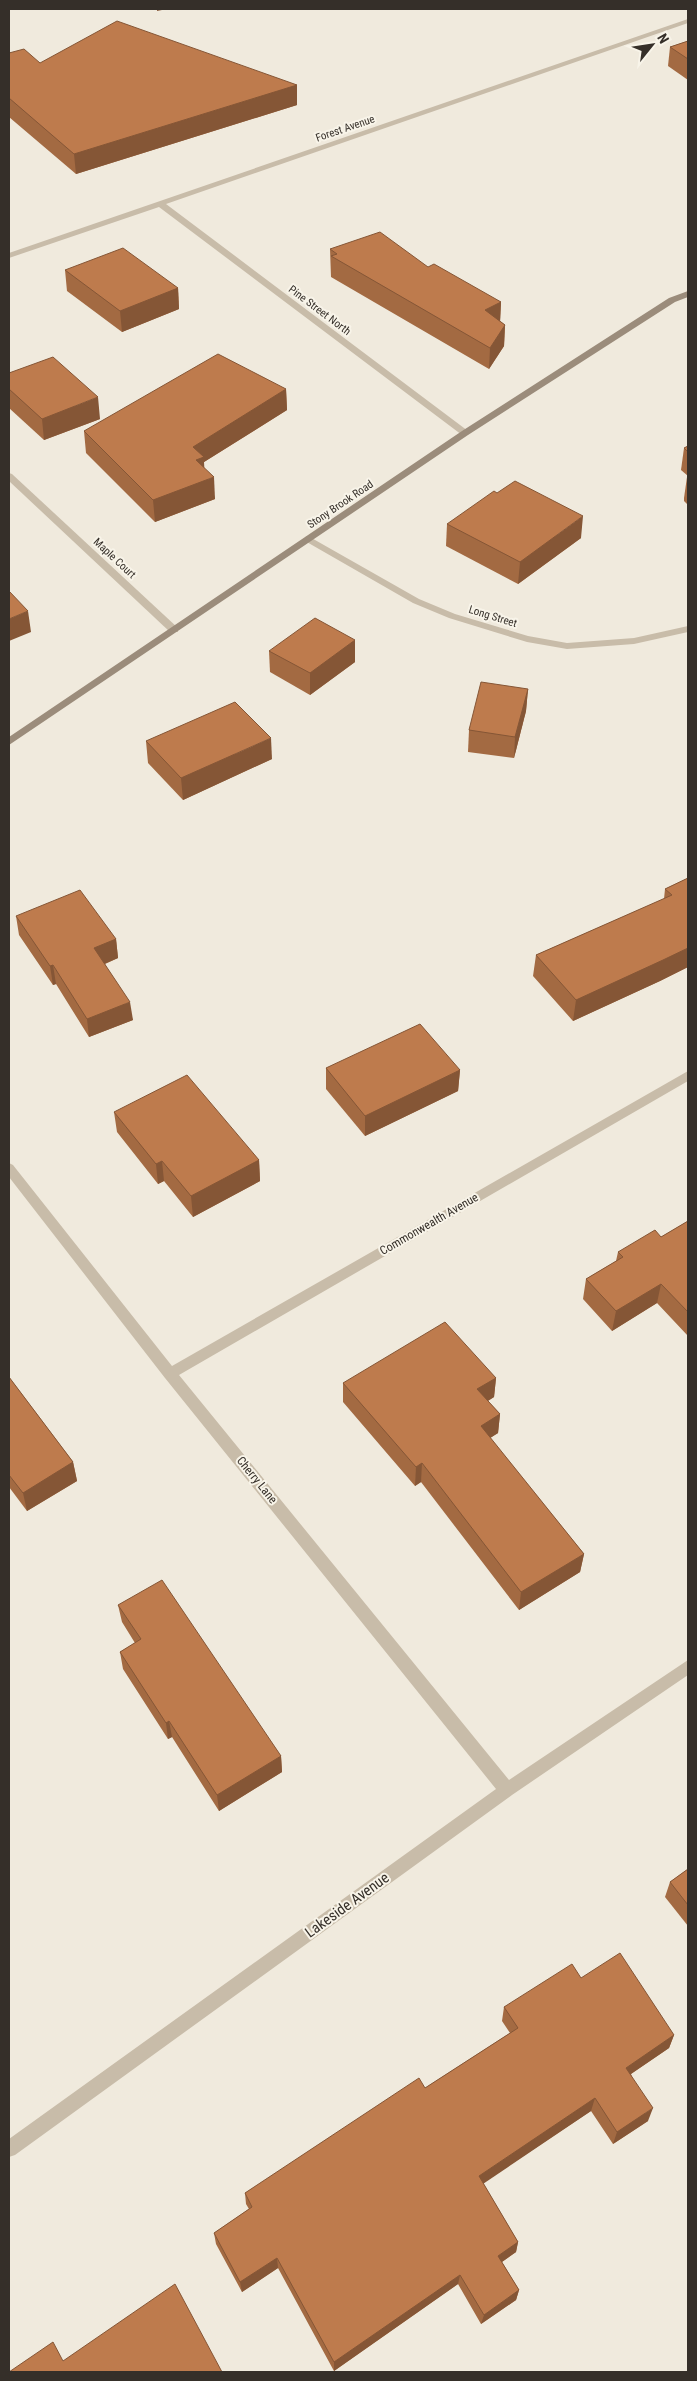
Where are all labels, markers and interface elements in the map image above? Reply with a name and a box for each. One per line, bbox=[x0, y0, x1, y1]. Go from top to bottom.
north arrow bbox=[627, 20, 677, 70]
text: N bbox=[654, 31, 672, 46]
street label: Forest Avenue bbox=[314, 112, 376, 145]
street label: Pine Street North bbox=[286, 283, 353, 338]
street label: Stony Brook Road bbox=[305, 478, 376, 531]
street label: Maple Court bbox=[91, 535, 139, 581]
street label: Long Street bbox=[467, 603, 519, 630]
street label: Commonwealth Avenue bbox=[377, 1190, 481, 1258]
street label: Cherry Lane bbox=[234, 1454, 280, 1507]
street label: Lakeside Avenue bbox=[302, 1869, 392, 1941]

